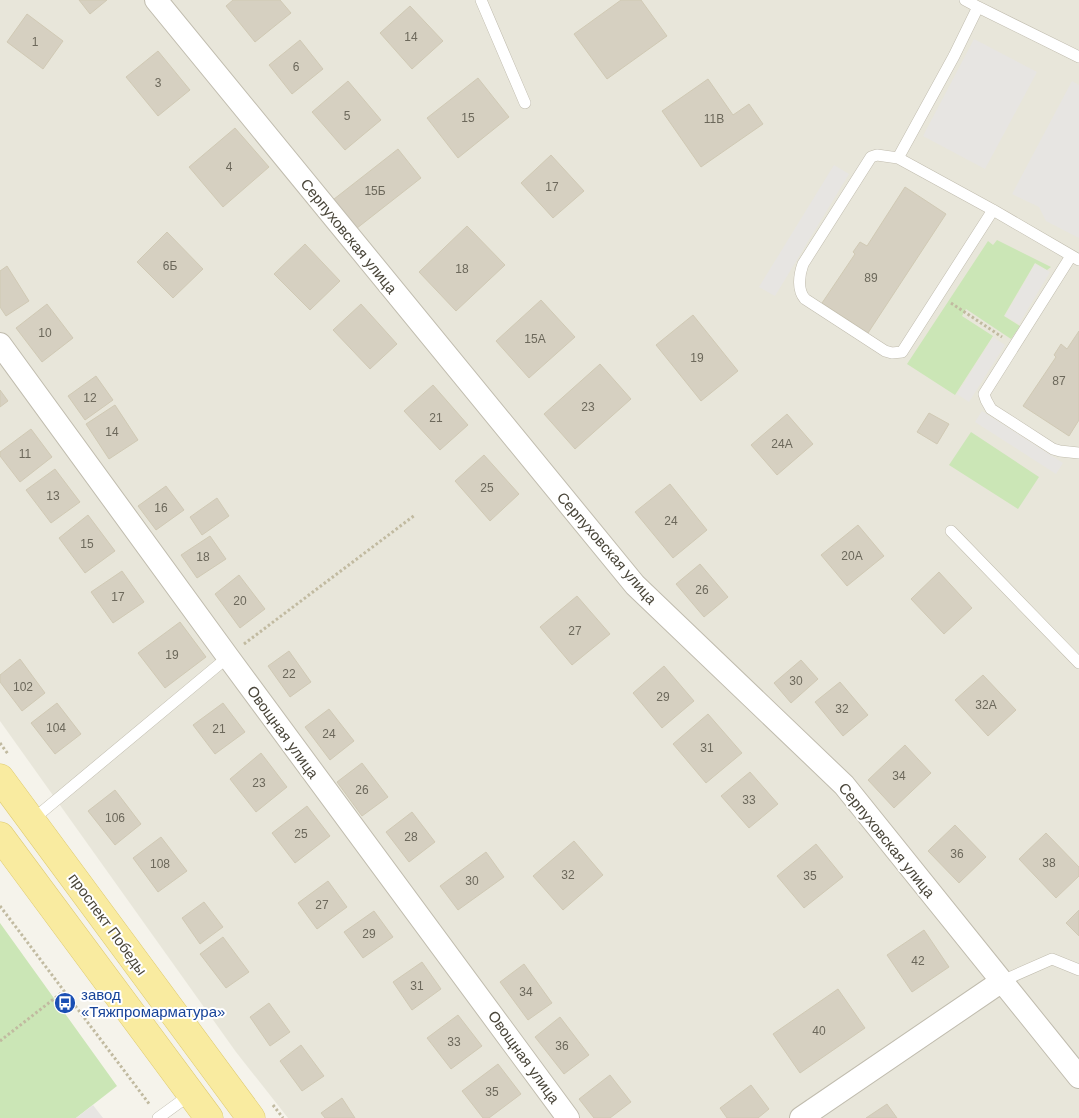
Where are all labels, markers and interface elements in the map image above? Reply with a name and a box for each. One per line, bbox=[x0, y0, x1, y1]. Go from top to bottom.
house number: 14 bbox=[404, 30, 418, 44]
house number: 1 bbox=[32, 35, 39, 49]
house number: 6 bbox=[293, 60, 300, 74]
house number: 3 bbox=[155, 76, 162, 90]
house number: 5 bbox=[344, 109, 351, 123]
house number: 15 bbox=[461, 111, 475, 125]
house number: 11В bbox=[704, 112, 724, 126]
house number: 4 bbox=[226, 160, 233, 174]
street label: Серпуховская улица bbox=[297, 175, 401, 297]
house number: 17 bbox=[545, 180, 559, 194]
house number: 15Б bbox=[364, 184, 386, 198]
house number: 6Б bbox=[163, 259, 177, 273]
house number: 18 bbox=[455, 262, 469, 276]
house number: 89 bbox=[864, 271, 878, 285]
house number: 10 bbox=[38, 326, 52, 340]
house number: 15А bbox=[524, 332, 546, 346]
house number: 19 bbox=[690, 351, 704, 365]
house number: 87 bbox=[1052, 374, 1066, 388]
house number: 12 bbox=[83, 391, 97, 405]
house number: 23 bbox=[581, 400, 595, 414]
house number: 21 bbox=[429, 411, 443, 425]
house number: 14 bbox=[105, 425, 119, 439]
house number: 24А bbox=[771, 437, 793, 451]
house number: 11 bbox=[19, 447, 32, 461]
house number: 25 bbox=[480, 481, 494, 495]
house number: 13 bbox=[46, 489, 60, 503]
street label: Серпуховская улица bbox=[554, 489, 661, 608]
house number: 16 bbox=[154, 501, 168, 515]
house number: 24 bbox=[664, 514, 678, 528]
house number: 15 bbox=[80, 537, 94, 551]
house number: 20А bbox=[841, 549, 863, 563]
house number: 18 bbox=[196, 550, 210, 564]
house number: 26 bbox=[695, 583, 709, 597]
house number: 17 bbox=[111, 590, 125, 604]
house number: 20 bbox=[233, 594, 247, 608]
house number: 27 bbox=[568, 624, 582, 638]
house number: 19 bbox=[165, 648, 179, 662]
house number: 22 bbox=[282, 667, 296, 681]
house number: 30 bbox=[789, 674, 803, 688]
house number: 102 bbox=[13, 680, 33, 694]
street label: Овощная улица bbox=[244, 682, 323, 782]
house number: 29 bbox=[656, 690, 670, 704]
house number: 32А bbox=[975, 698, 997, 712]
house number: 32 bbox=[835, 702, 849, 716]
house number: 104 bbox=[46, 721, 66, 735]
house number: 21 bbox=[212, 722, 226, 736]
house number: 24 bbox=[322, 727, 336, 741]
house number: 31 bbox=[700, 741, 714, 755]
house number: 34 bbox=[892, 769, 906, 783]
house number: 23 bbox=[252, 776, 266, 790]
street label: Серпуховская улица bbox=[835, 779, 939, 901]
house number: 26 bbox=[355, 783, 369, 797]
house number: 33 bbox=[742, 793, 756, 807]
house number: 106 bbox=[105, 811, 125, 825]
house number: 25 bbox=[294, 827, 308, 841]
house number: 28 bbox=[404, 830, 418, 844]
house number: 36 bbox=[950, 847, 964, 861]
house number: 38 bbox=[1042, 856, 1056, 870]
house number: 108 bbox=[150, 857, 170, 871]
house number: 32 bbox=[561, 868, 575, 882]
house number: 35 bbox=[803, 869, 817, 883]
street label: проспект Победы bbox=[65, 870, 151, 978]
house number: 30 bbox=[465, 874, 479, 888]
house number: 27 bbox=[315, 898, 329, 912]
house number: 29 bbox=[362, 927, 376, 941]
house number: 42 bbox=[911, 954, 925, 968]
house number: 31 bbox=[410, 979, 424, 993]
house number: 34 bbox=[519, 985, 533, 999]
place label: завод «Тяжпромарматура» bbox=[81, 986, 225, 1020]
bus stop icon: завод «Тяжпромарматура» bbox=[53, 991, 77, 1015]
street label: Овощная улица bbox=[485, 1007, 564, 1107]
house number: 40 bbox=[812, 1024, 826, 1038]
house number: 33 bbox=[447, 1035, 461, 1049]
house number: 36 bbox=[555, 1039, 569, 1053]
house number: 35 bbox=[485, 1085, 499, 1099]

